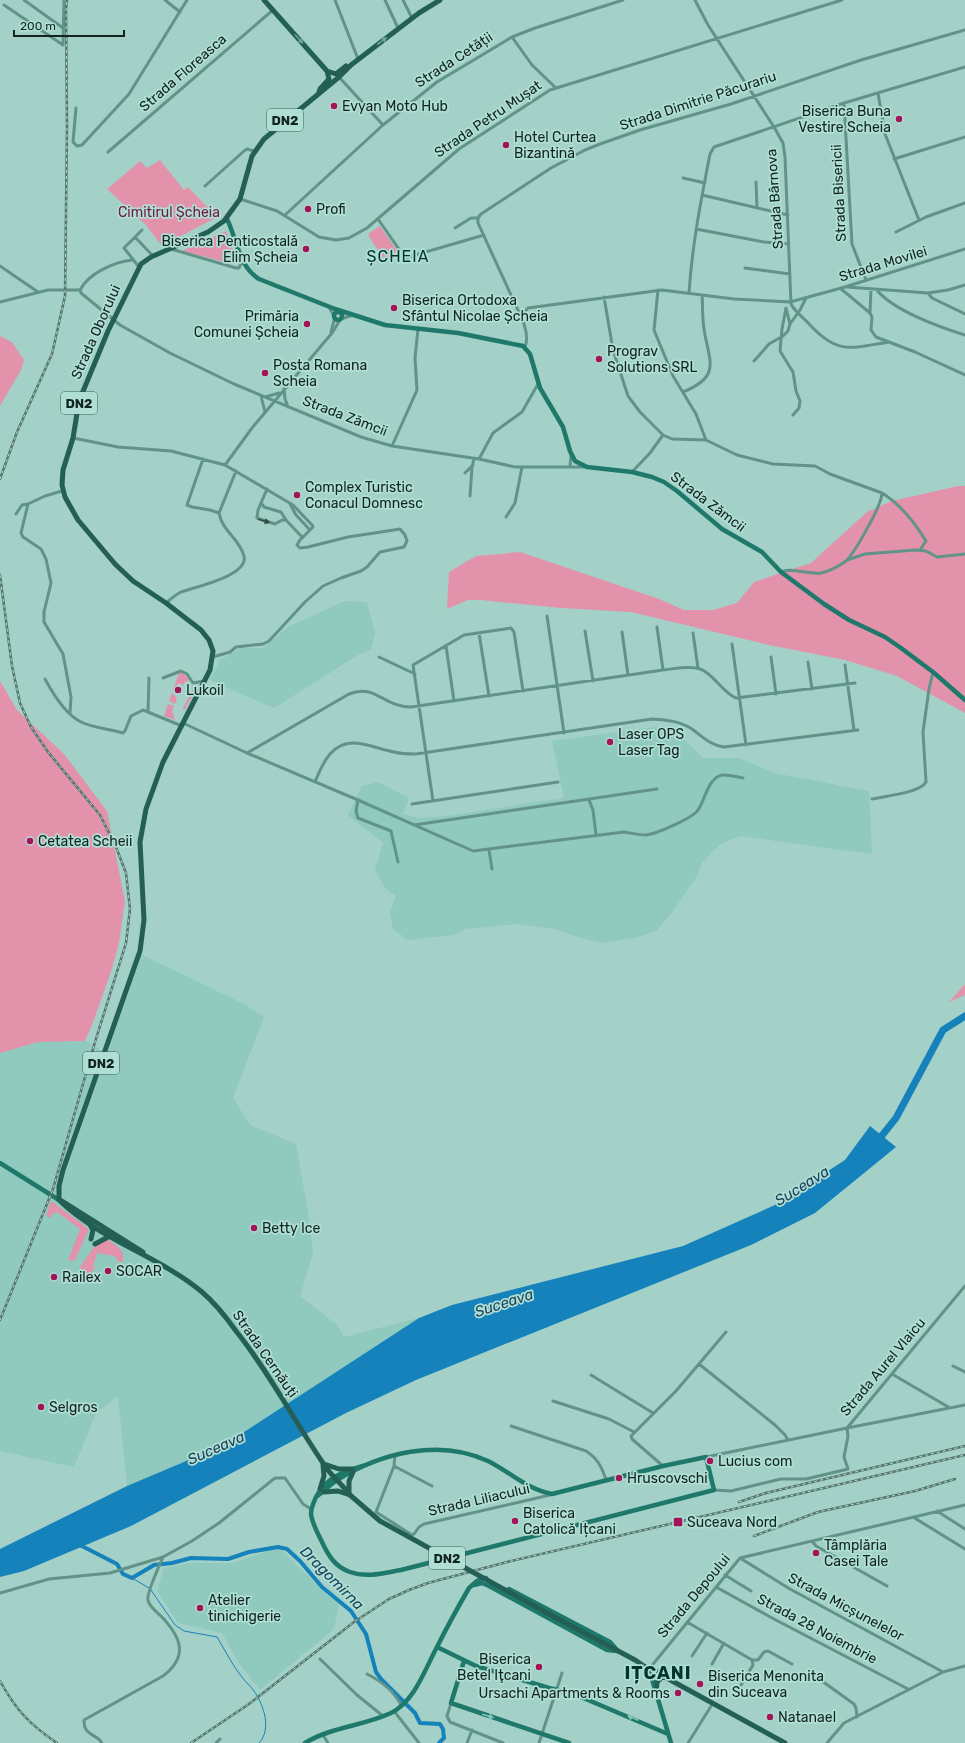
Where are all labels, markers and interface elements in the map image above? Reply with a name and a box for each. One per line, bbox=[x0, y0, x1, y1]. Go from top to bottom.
scale bar bbox=[14, 12, 124, 38]
text: 200 m bbox=[20, 19, 56, 33]
street label: Strada Cetății bbox=[412, 29, 496, 91]
street label: Strada Floreasca bbox=[136, 31, 230, 115]
one-way arrow bbox=[295, 34, 304, 44]
one-way arrow bbox=[376, 37, 387, 45]
street label: Strada Dimitrie Păcurariu bbox=[618, 68, 778, 134]
street label: Strada Petru Mușat bbox=[431, 76, 545, 161]
place label: Evyan Moto Hub bbox=[342, 98, 448, 115]
marker: Evyan Moto Hub bbox=[329, 101, 339, 111]
place label: Biserica Buna Vestire Scheia bbox=[798, 103, 891, 136]
road number: DN2 bbox=[267, 109, 303, 131]
marker: Biserica Buna Vestire Scheia bbox=[894, 114, 904, 124]
place label: Hotel Curtea Bizantină bbox=[514, 129, 596, 162]
marker: Hotel Curtea Bizantină bbox=[501, 140, 511, 150]
street label: Strada Bisericii bbox=[828, 144, 850, 242]
street label: Strada Bârnova bbox=[763, 148, 787, 250]
place label: Profi bbox=[316, 201, 346, 218]
park label: Cimitirul Șcheia bbox=[118, 204, 220, 221]
marker: Profi bbox=[303, 204, 313, 214]
place label: Biserica Penticostală Elim Șcheia bbox=[161, 233, 298, 266]
street label: Strada Movilei bbox=[837, 243, 929, 285]
marker: Biserica Penticostală Elim Șcheia bbox=[301, 244, 311, 254]
district label: ȘCHEIA bbox=[367, 247, 429, 266]
street label: Strada Oborului bbox=[68, 282, 124, 382]
place label: Biserica Ortodoxa Sfântul Nicolae Șcheia bbox=[402, 292, 548, 325]
marker: Biserica Ortodoxa Sfântul Nicolae Șcheia bbox=[389, 303, 399, 313]
place label: Primăria Comunei Șcheia bbox=[194, 308, 299, 341]
marker: Primăria Comunei Șcheia bbox=[302, 319, 312, 329]
place label: Prograv Solutions SRL bbox=[607, 343, 697, 376]
marker: Prograv Solutions SRL bbox=[594, 354, 604, 364]
place label: Posta Romana Scheia bbox=[273, 357, 367, 390]
marker: Posta Romana Scheia bbox=[260, 368, 270, 378]
road number: DN2 bbox=[61, 392, 97, 414]
street label: Strada Zămcii bbox=[300, 392, 390, 440]
street label: Strada Zămcii bbox=[667, 468, 749, 536]
place label: Complex Turistic Conacul Domnesc bbox=[305, 479, 423, 512]
marker: Complex Turistic Conacul Domnesc bbox=[292, 490, 302, 500]
one-way arrow bbox=[258, 518, 270, 524]
place label: Lukoil bbox=[186, 682, 224, 699]
marker: Lukoil bbox=[173, 685, 183, 695]
place label: Laser OPS Laser Tag bbox=[618, 726, 684, 759]
marker: Laser OPS Laser Tag bbox=[605, 737, 615, 747]
place label: Cetatea Scheii bbox=[38, 833, 132, 850]
marker: Cetatea Scheii bbox=[25, 836, 35, 846]
road number: DN2 bbox=[83, 1052, 119, 1074]
water label: Suceava bbox=[771, 1162, 833, 1210]
place label: Betty Ice bbox=[262, 1220, 320, 1237]
marker: Betty Ice bbox=[249, 1223, 259, 1233]
place label: SOCAR bbox=[116, 1263, 162, 1280]
marker: SOCAR bbox=[103, 1266, 113, 1276]
place label: Railex bbox=[62, 1269, 101, 1286]
marker: Railex bbox=[49, 1272, 59, 1282]
water label: Suceava bbox=[472, 1285, 536, 1321]
street label: Strada Cernăuți bbox=[229, 1307, 301, 1401]
street label: Strada Aurel Vlaicu bbox=[837, 1314, 929, 1420]
place label: Selgros bbox=[49, 1399, 98, 1416]
marker: Selgros bbox=[36, 1402, 46, 1412]
water label: Suceava bbox=[185, 1427, 248, 1469]
place label: Lucius com bbox=[718, 1453, 792, 1470]
marker: Lucius com bbox=[705, 1456, 715, 1466]
place label: Hruscovschi bbox=[627, 1470, 708, 1487]
marker: Hruscovschi bbox=[614, 1473, 624, 1483]
street label: Strada Liliacului bbox=[427, 1480, 531, 1520]
place label: Biserica Catolică Ițcani bbox=[523, 1505, 616, 1538]
place label: Suceava Nord bbox=[687, 1514, 777, 1531]
marker: Biserica Catolică Ițcani bbox=[510, 1516, 520, 1526]
marker: Suceava Nord bbox=[672, 1516, 684, 1528]
place label: Tâmplăria Casei Tale bbox=[824, 1537, 888, 1570]
water label: Dragomirna bbox=[296, 1542, 368, 1614]
road number: DN2 bbox=[429, 1547, 465, 1569]
marker: Tâmplăria Casei Tale bbox=[811, 1548, 821, 1558]
street label: Strada Depoului bbox=[654, 1551, 734, 1641]
street label: Strada Micșunelelor bbox=[785, 1569, 907, 1645]
street label: Strada 28 Noiembrie bbox=[754, 1590, 880, 1668]
place label: Atelier tinichigerie bbox=[208, 1592, 281, 1625]
marker: Atelier tinichigerie bbox=[195, 1603, 205, 1613]
place label: Biserica Betel Iţcani bbox=[457, 1651, 531, 1684]
marker: Biserica Betel Iţcani bbox=[534, 1662, 544, 1672]
district label: IȚCANI bbox=[624, 1662, 692, 1684]
place label: Biserica Menonita din Suceava bbox=[708, 1668, 824, 1701]
marker: Biserica Menonita din Suceava bbox=[695, 1679, 705, 1689]
place label: Ursachi Apartments & Rooms bbox=[478, 1685, 670, 1702]
marker: Ursachi Apartments & Rooms bbox=[673, 1688, 683, 1698]
place label: Natanael bbox=[778, 1709, 836, 1726]
marker: Natanael bbox=[765, 1712, 775, 1722]
one-way arrow bbox=[482, 1713, 494, 1719]
one-way arrow bbox=[627, 1715, 638, 1721]

